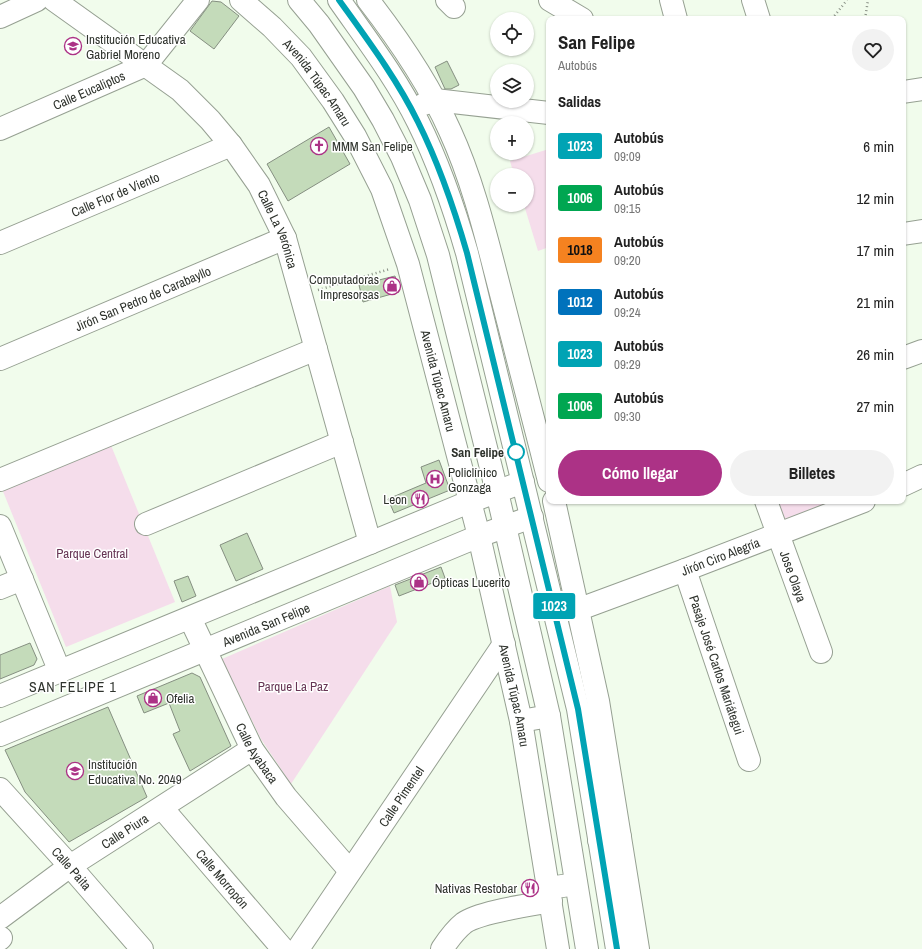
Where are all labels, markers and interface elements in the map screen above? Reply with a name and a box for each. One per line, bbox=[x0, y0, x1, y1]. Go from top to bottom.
map controls bbox=[490, 12, 534, 212]
button: locate bbox=[490, 12, 534, 56]
text: San Felipe bbox=[558, 29, 635, 55]
button: heart bbox=[852, 29, 894, 71]
place label: Institución Educativa Gabriel Moreno bbox=[86, 31, 186, 63]
street label: Avenida Túpac Amaru bbox=[279, 35, 355, 129]
school or university icon: Institución Educativa Gabriel Moreno bbox=[63, 36, 83, 56]
text: Autobús bbox=[558, 57, 597, 74]
button: layers bbox=[490, 64, 534, 108]
street label: Calle Eucaliptos bbox=[50, 67, 128, 113]
text: Salidas bbox=[558, 91, 601, 112]
button: + bbox=[490, 116, 534, 160]
text: Autobús bbox=[614, 127, 664, 148]
church icon: MMM San Felipe bbox=[309, 136, 329, 156]
text: 6 min bbox=[863, 136, 894, 157]
text: 1023 bbox=[567, 137, 593, 155]
place label: MMM San Felipe bbox=[332, 138, 413, 155]
text: 09:09 bbox=[614, 148, 641, 165]
street label: Calle Flor de Viento bbox=[68, 168, 162, 220]
button: − bbox=[490, 168, 534, 212]
text: Autobús bbox=[614, 179, 664, 200]
street label: Calle La Verónica bbox=[254, 187, 302, 271]
text: 12 min bbox=[856, 188, 894, 209]
text: 1006 bbox=[567, 189, 593, 207]
text: 09:15 bbox=[614, 200, 641, 217]
text: Autobús bbox=[614, 231, 664, 252]
text: 17 min bbox=[856, 240, 894, 261]
text: 1018 bbox=[567, 241, 593, 259]
text: 09:20 bbox=[614, 252, 641, 269]
street label: Jirón San Pedro de Carabayllo bbox=[72, 262, 213, 335]
place label: Computadoras Impresorsas bbox=[309, 271, 379, 303]
shop icon: Computadoras Impresorsas bbox=[382, 276, 402, 296]
text: Autobús bbox=[614, 283, 664, 304]
text: 21 min bbox=[856, 292, 894, 313]
text: 1012 bbox=[567, 293, 593, 311]
text: 09:24 bbox=[614, 304, 641, 321]
street label: Avenida Túpac Amaru bbox=[417, 327, 460, 433]
text: Autobús bbox=[614, 335, 664, 356]
text: 26 min bbox=[856, 344, 894, 365]
text: 1023 bbox=[567, 345, 593, 363]
text: 09:29 bbox=[614, 356, 641, 373]
text: Autobús bbox=[614, 387, 664, 408]
text: 27 min bbox=[856, 396, 894, 417]
text: 1006 bbox=[567, 397, 593, 415]
text: 09:30 bbox=[614, 408, 641, 425]
marker: San Felipe bbox=[507, 443, 525, 461]
place label: San Felipe bbox=[451, 444, 504, 461]
button: Cómo llegar bbox=[558, 450, 722, 496]
button: Billetes bbox=[730, 450, 894, 496]
place label: Policlínico Gonzaga bbox=[448, 464, 497, 496]
hospital icon: Policlínico Gonzaga bbox=[425, 469, 445, 489]
restaurant icon: Leon bbox=[410, 489, 430, 509]
place label: Leon bbox=[383, 491, 407, 508]
street label: Jirón Ciro Alegría bbox=[679, 533, 762, 579]
park label: Parque Central bbox=[56, 545, 128, 562]
street label: Jose Olaya bbox=[776, 548, 811, 604]
shop icon: Ópticas Lucerito bbox=[409, 572, 429, 592]
place label: Ópticas Lucerito bbox=[432, 574, 510, 591]
line badge: 1023 bbox=[526, 593, 582, 619]
street label: Pasaje José Carlos Mariátegui bbox=[686, 593, 748, 737]
text: 1023 bbox=[541, 597, 567, 615]
street label: Avenida San Felipe bbox=[219, 599, 312, 651]
street label: Avenida Túpac Amaru bbox=[495, 642, 534, 748]
district label: SAN FELIPE 1 bbox=[29, 678, 117, 696]
park label: Parque La Paz bbox=[258, 678, 328, 695]
shop icon: Ofelia bbox=[143, 688, 163, 708]
place label: Ofelia bbox=[166, 690, 195, 707]
street label: Calle Ayabaca bbox=[232, 720, 282, 787]
place label: Institución Educativa No. 2049 bbox=[88, 756, 182, 788]
school or university icon: Institución Educativa No. 2049 bbox=[65, 761, 85, 781]
street label: Calle Pimentel bbox=[375, 763, 427, 830]
street label: Calle Piura bbox=[98, 809, 151, 852]
street label: Calle Paita bbox=[48, 843, 96, 894]
street label: Calle Morropón bbox=[192, 845, 253, 912]
restaurant icon: Nativas Restobar bbox=[520, 878, 540, 898]
place label: Nativas Restobar bbox=[435, 880, 517, 897]

